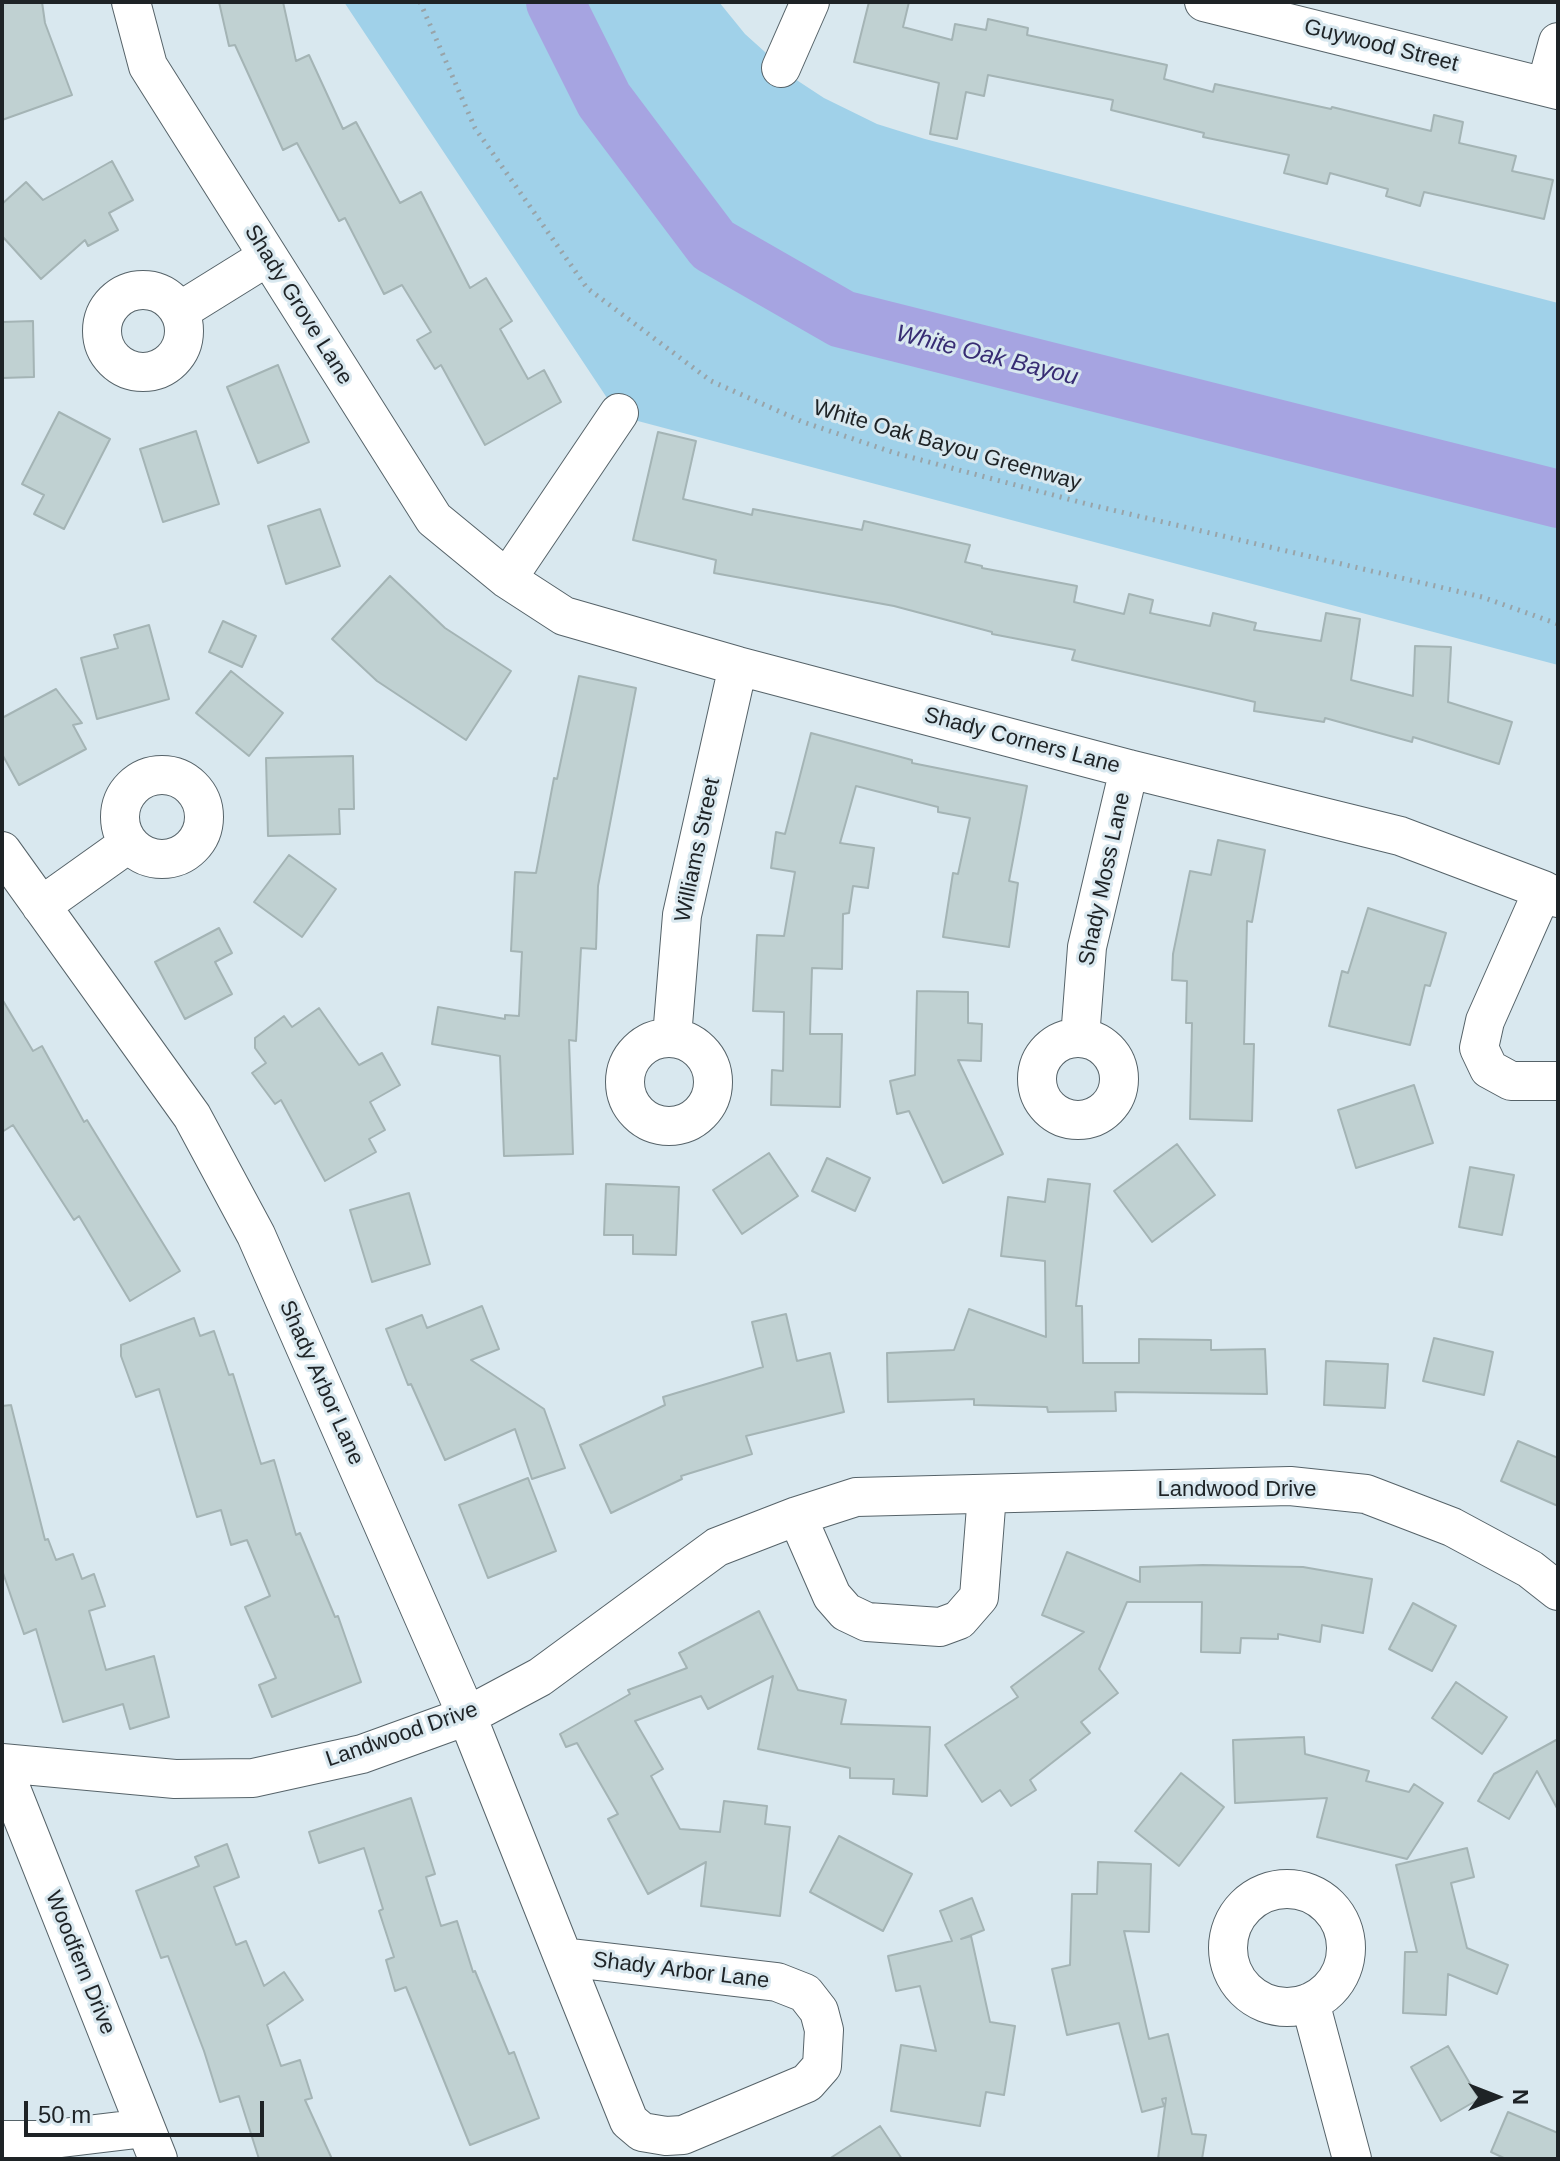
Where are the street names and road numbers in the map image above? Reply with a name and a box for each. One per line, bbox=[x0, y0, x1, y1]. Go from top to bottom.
street label: Guywood Street bbox=[1301, 14, 1461, 78]
street label: Shady Grove Lane bbox=[238, 220, 358, 390]
street label: White Oak Bayou Greenway bbox=[810, 395, 1084, 497]
street label: Shady Corners Lane bbox=[921, 702, 1123, 780]
street label: Williams Street bbox=[670, 776, 726, 924]
street label: Shady Moss Lane bbox=[1074, 790, 1136, 968]
street label: Shady Arbor Lane bbox=[273, 1297, 369, 1469]
street label: Landwood Drive bbox=[1158, 1477, 1316, 1503]
street label: Landwood Drive bbox=[323, 1697, 481, 1773]
street label: Woodfern Drive bbox=[39, 1887, 121, 2039]
street label: Shady Arbor Lane bbox=[591, 1947, 771, 1995]

